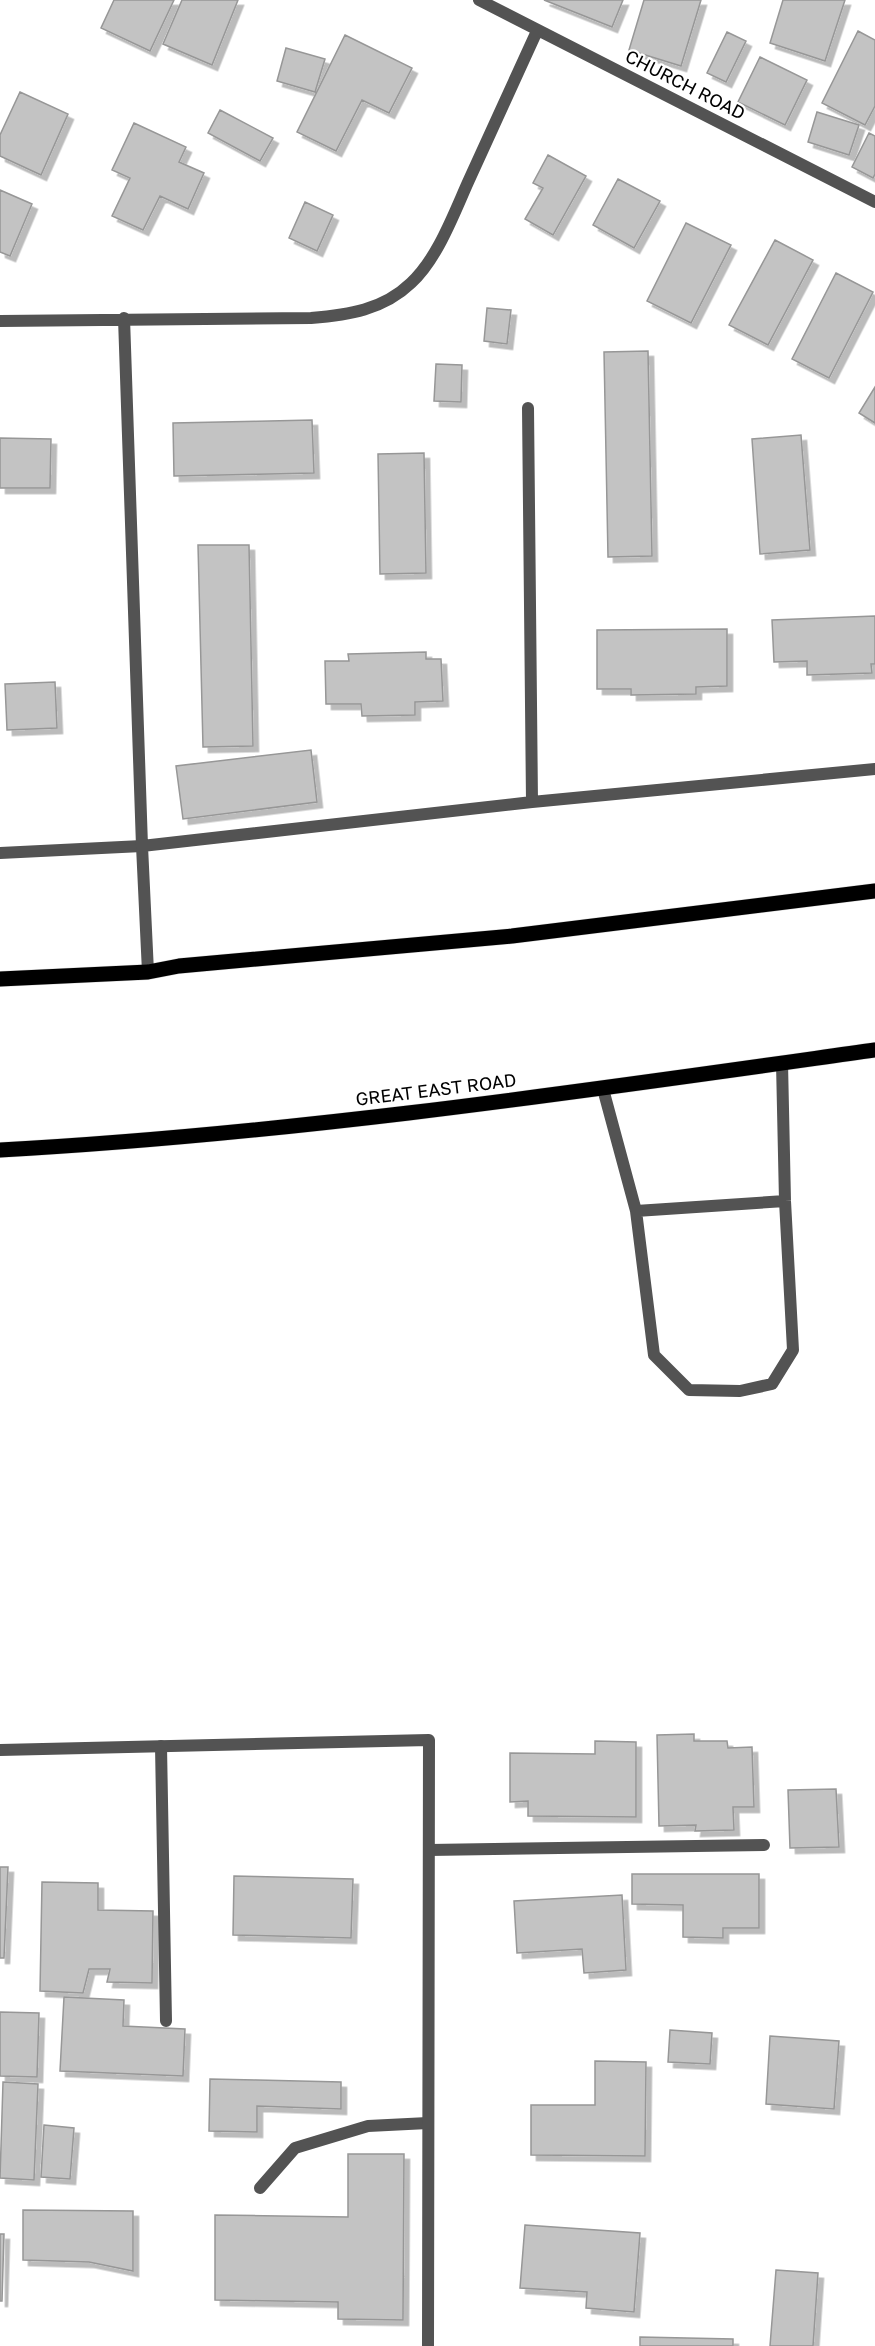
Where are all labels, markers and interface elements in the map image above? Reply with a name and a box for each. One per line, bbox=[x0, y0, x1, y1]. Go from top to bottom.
street label: CHURCH ROAD bbox=[622, 44, 749, 124]
street label: GREAT EAST ROAD bbox=[354, 1068, 518, 1110]

